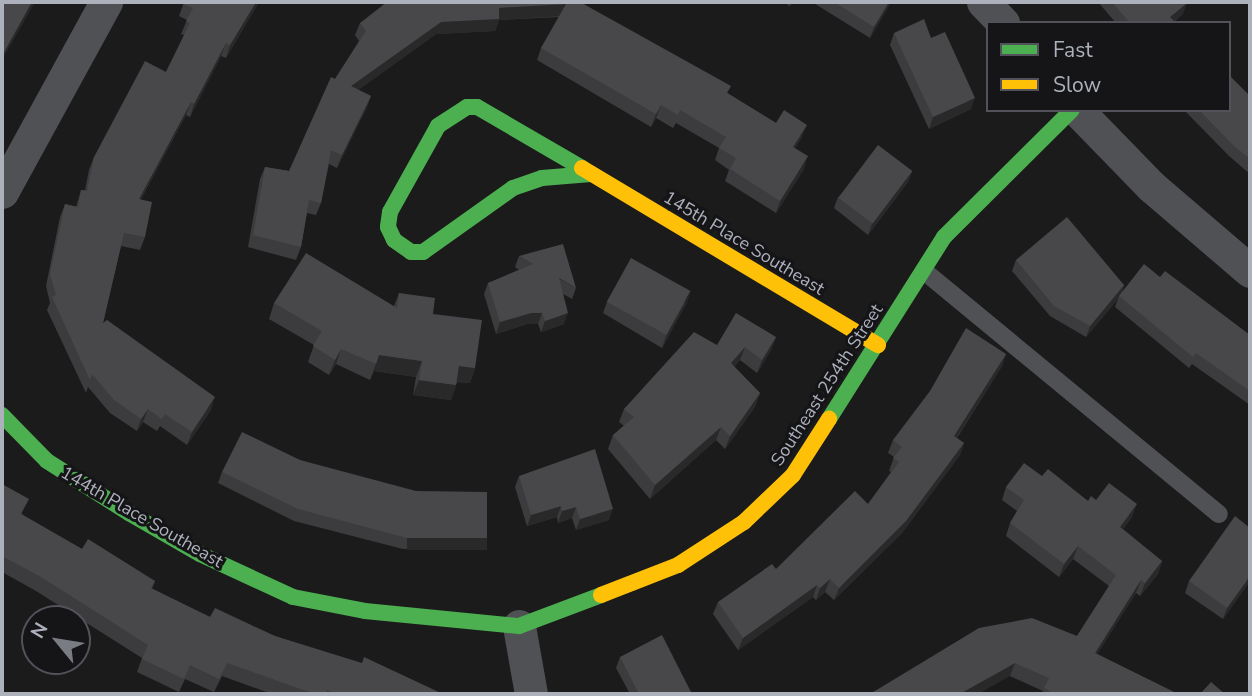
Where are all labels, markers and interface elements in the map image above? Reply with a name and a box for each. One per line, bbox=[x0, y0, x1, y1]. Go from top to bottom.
legend bbox=[986, 21, 1231, 112]
text: Fast bbox=[1053, 36, 1093, 64]
text: Slow bbox=[1053, 71, 1101, 99]
street label: 145th Place Southeast bbox=[660, 186, 828, 300]
street label: Southeast 254th Street bbox=[766, 300, 888, 470]
street label: 144th Place Southeast bbox=[57, 462, 227, 572]
north arrow bbox=[21, 605, 91, 675]
text: N bbox=[25, 618, 54, 643]

